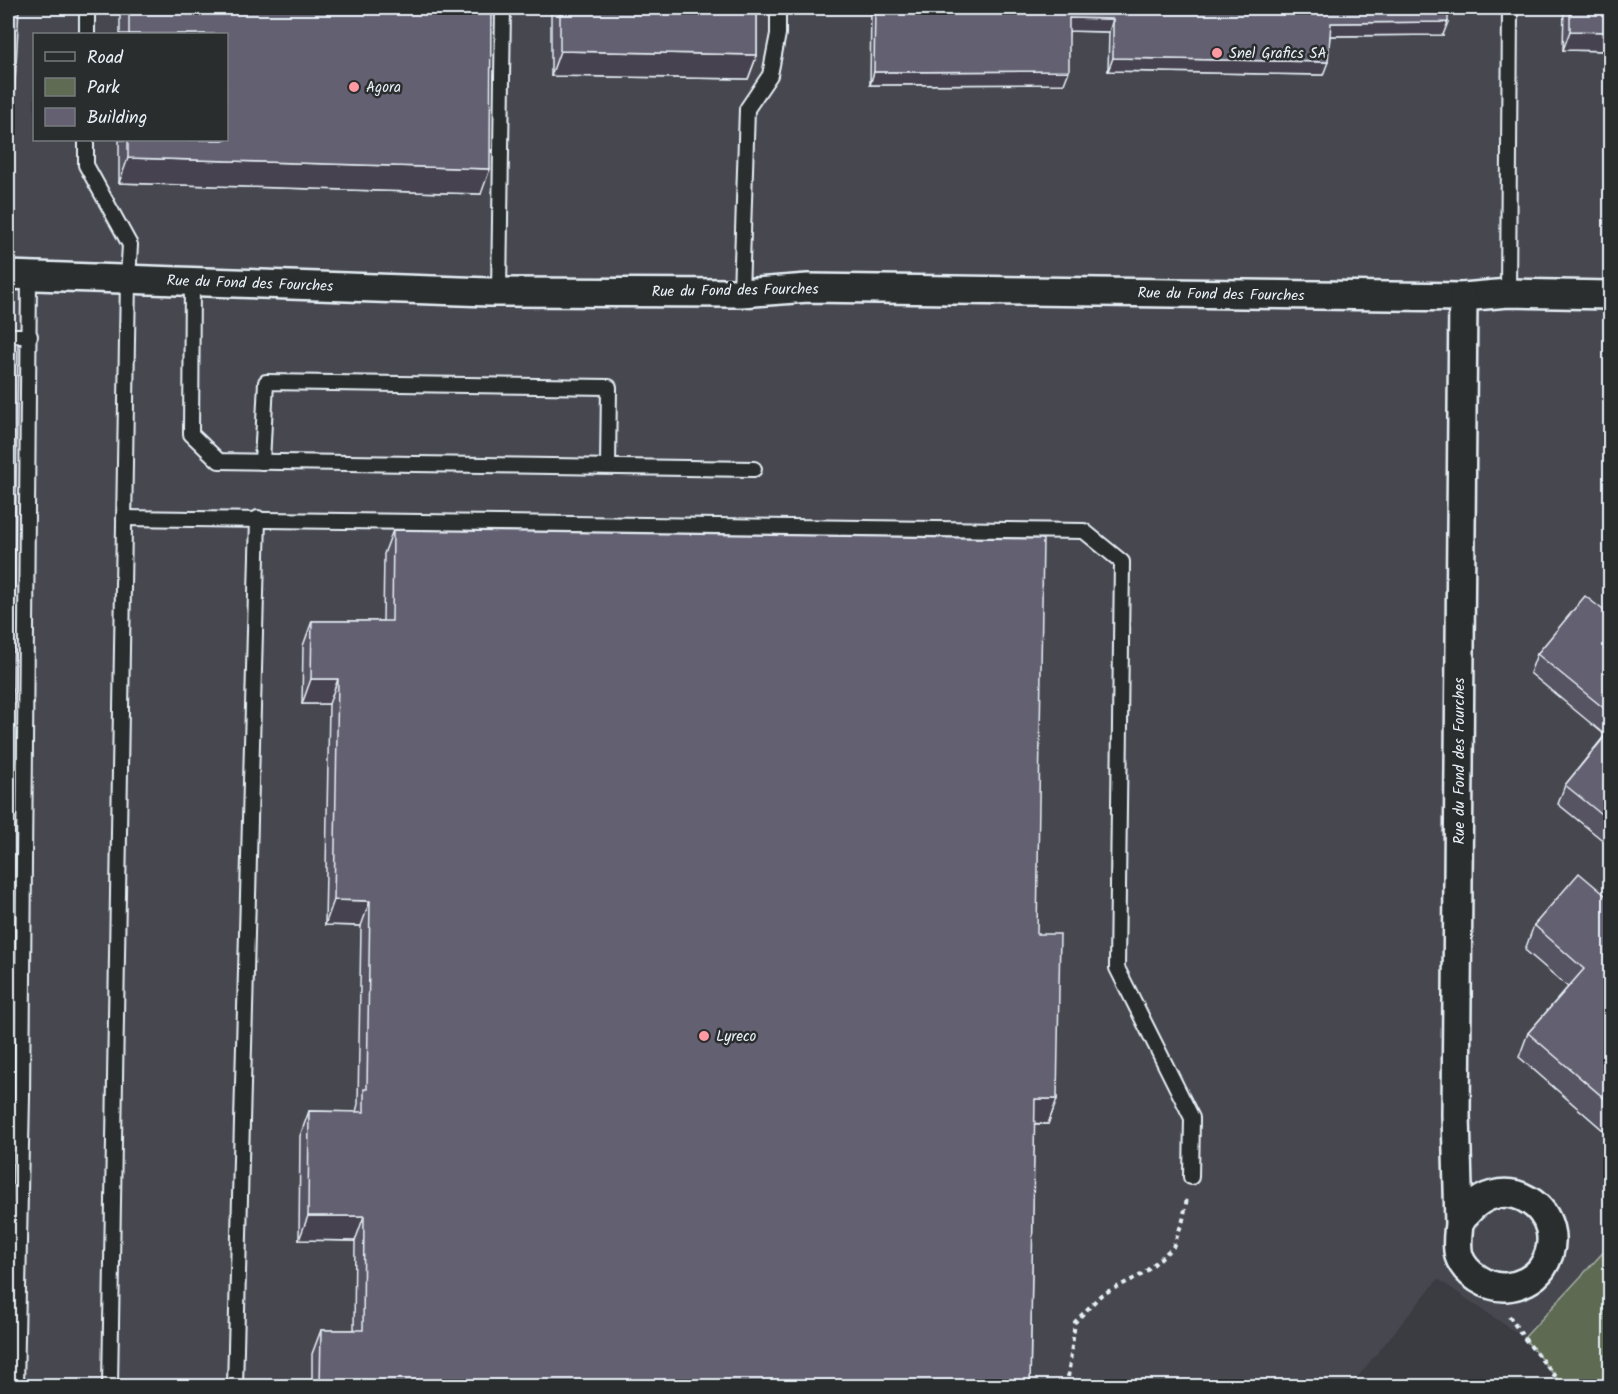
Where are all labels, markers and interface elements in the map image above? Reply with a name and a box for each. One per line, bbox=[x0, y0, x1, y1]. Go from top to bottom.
legend bbox=[33, 33, 228, 141]
place label: Snel Grafics SA bbox=[1229, 42, 1327, 66]
text: Road bbox=[87, 44, 124, 73]
marker: Snel Grafics SA bbox=[1210, 46, 1224, 60]
text: Park bbox=[87, 74, 120, 103]
place label: Agora bbox=[366, 76, 401, 100]
marker: Agora bbox=[347, 80, 361, 94]
text: Building bbox=[87, 104, 147, 133]
street label: Rue du Fond des Fourches bbox=[166, 269, 334, 299]
street label: Rue du Fond des Fourches bbox=[651, 278, 819, 304]
street label: Rue du Fond des Fourches bbox=[1137, 282, 1305, 308]
street label: Rue du Fond des Fourches bbox=[1448, 677, 1472, 844]
place label: Lyreco bbox=[716, 1025, 757, 1049]
marker: Lyreco bbox=[697, 1029, 711, 1043]

